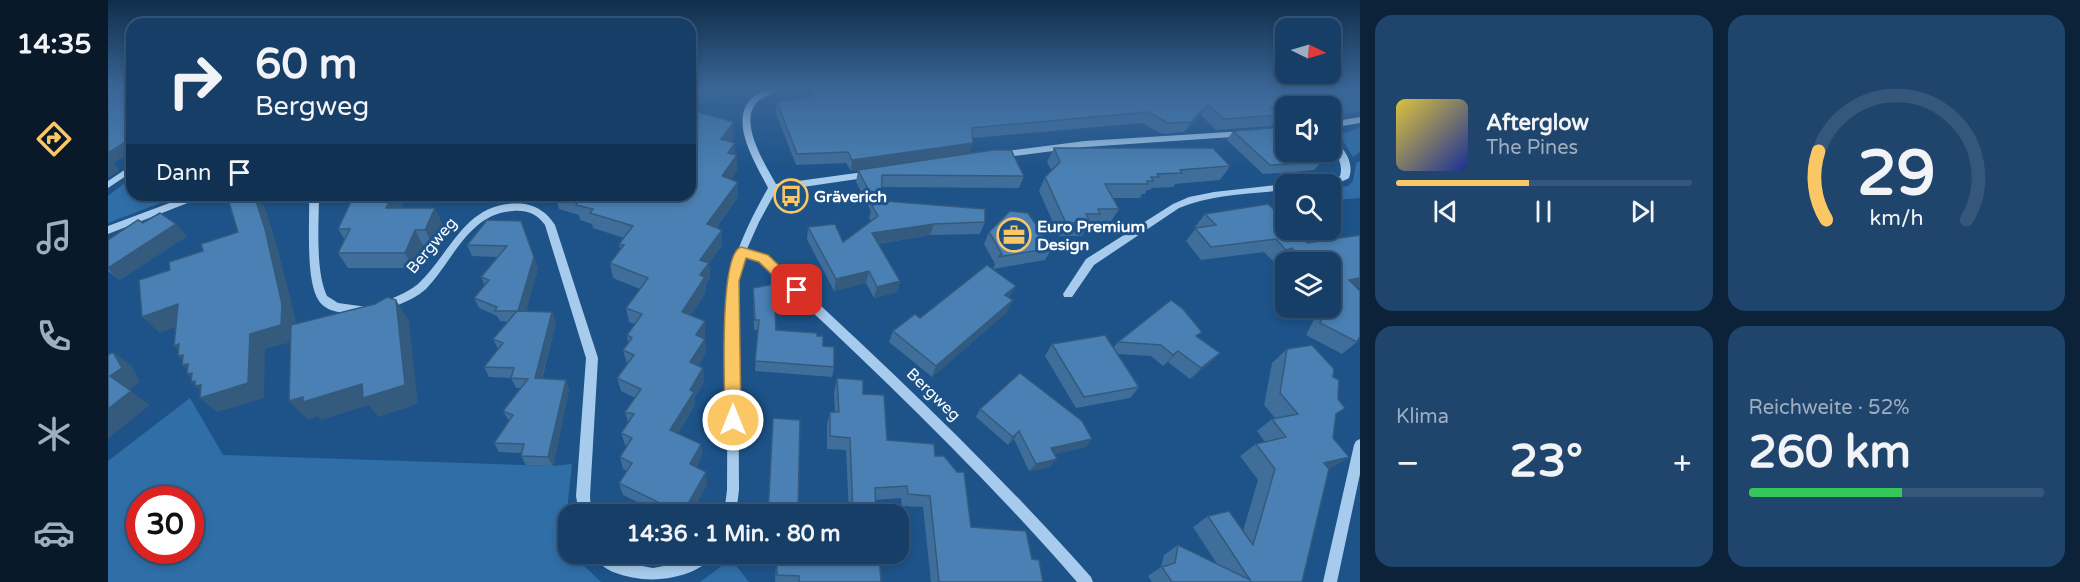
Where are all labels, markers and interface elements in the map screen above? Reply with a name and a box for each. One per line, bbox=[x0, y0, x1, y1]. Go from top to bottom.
north arrow bbox=[1275, 18, 1341, 84]
map controls bbox=[1275, 18, 1341, 318]
text: 14:35 bbox=[17, 28, 91, 61]
text: 60 m bbox=[255, 39, 357, 90]
icon: right bbox=[156, 42, 234, 120]
text: Bergweg bbox=[255, 90, 369, 123]
button: sound bbox=[1275, 96, 1341, 162]
text: Afterglow bbox=[1486, 110, 1589, 136]
icon: directions bbox=[33, 118, 75, 160]
text: The Pines bbox=[1486, 136, 1578, 160]
text: 29 bbox=[1857, 137, 1935, 212]
icon: arrive bbox=[223, 156, 256, 189]
text: Dann bbox=[156, 160, 211, 186]
button: search bbox=[1275, 174, 1341, 240]
bus stop icon: Gräverich bbox=[773, 178, 809, 214]
place label: Gräverich bbox=[814, 187, 887, 207]
icon: previous bbox=[1429, 195, 1462, 228]
icon: pause bbox=[1527, 195, 1560, 228]
icon: next bbox=[1626, 195, 1659, 228]
text: km/h bbox=[1869, 206, 1923, 232]
street label: Bergweg bbox=[402, 213, 461, 278]
icon: music bbox=[33, 216, 75, 258]
office icon: Euro Premium Design bbox=[996, 217, 1032, 253]
place label: Euro Premium Design bbox=[1037, 217, 1145, 255]
button: layers bbox=[1275, 252, 1341, 318]
pin bbox=[771, 264, 822, 315]
icon: arrive bbox=[780, 273, 813, 306]
icon: phone bbox=[33, 315, 75, 357]
street label: Bergweg bbox=[902, 364, 965, 425]
position arrow bbox=[701, 388, 765, 452]
text: Reichweite · 52% bbox=[1749, 396, 1910, 420]
text: Klima bbox=[1396, 405, 1449, 429]
icon: climate bbox=[33, 413, 75, 455]
text: 260 km bbox=[1749, 426, 1911, 480]
text: 23° bbox=[1509, 435, 1583, 489]
text: − bbox=[1396, 444, 1420, 483]
text: + bbox=[1673, 444, 1691, 483]
speed limit sign: 30 bbox=[126, 486, 204, 564]
icon: car bbox=[33, 512, 75, 554]
text: 14:36 · 1 Min. · 80 m bbox=[626, 521, 841, 547]

